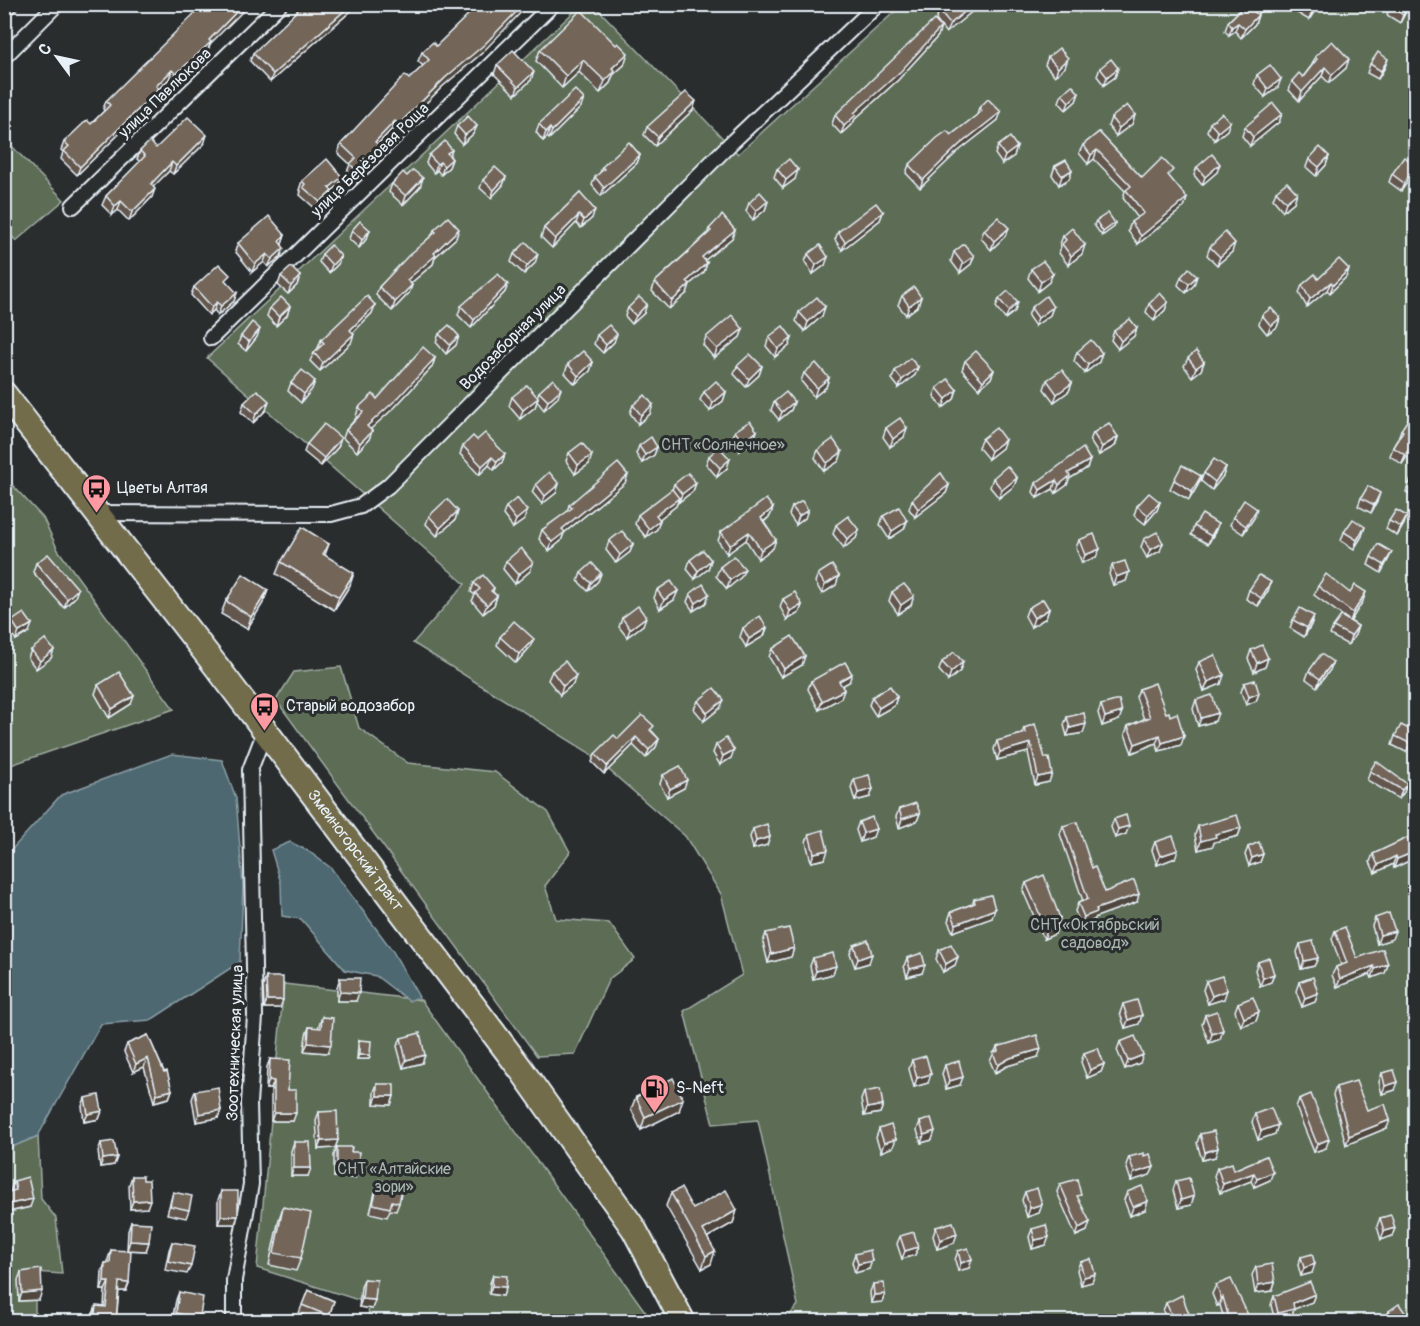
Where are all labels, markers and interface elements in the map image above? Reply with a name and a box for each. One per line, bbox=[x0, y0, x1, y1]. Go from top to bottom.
north arrow bbox=[27, 27, 87, 87]
text: С bbox=[34, 40, 56, 59]
street label: улица Павлюкова bbox=[114, 44, 216, 143]
street label: улица Берёзовая Роща bbox=[306, 98, 433, 222]
street label: Водозаборная улица bbox=[456, 280, 570, 394]
park label: СНТ «Солнечное» bbox=[661, 435, 785, 455]
bus stop icon: Цветы Алтая bbox=[80, 472, 112, 514]
place label: Цветы Алтая bbox=[117, 478, 208, 498]
bus stop icon: Старый водозабор bbox=[249, 690, 281, 732]
place label: Старый водозабор bbox=[286, 696, 415, 716]
street label: Змеиногорский тракт bbox=[303, 785, 408, 915]
park label: СНТ «Октябрьский садовод» bbox=[1030, 915, 1160, 953]
street label: Зоотехническая улица bbox=[222, 964, 248, 1122]
fuel station icon: S-Neft bbox=[639, 1072, 671, 1114]
place label: S-Neft bbox=[676, 1078, 724, 1098]
park label: СНТ «Алтайские зори» bbox=[337, 1159, 451, 1197]

